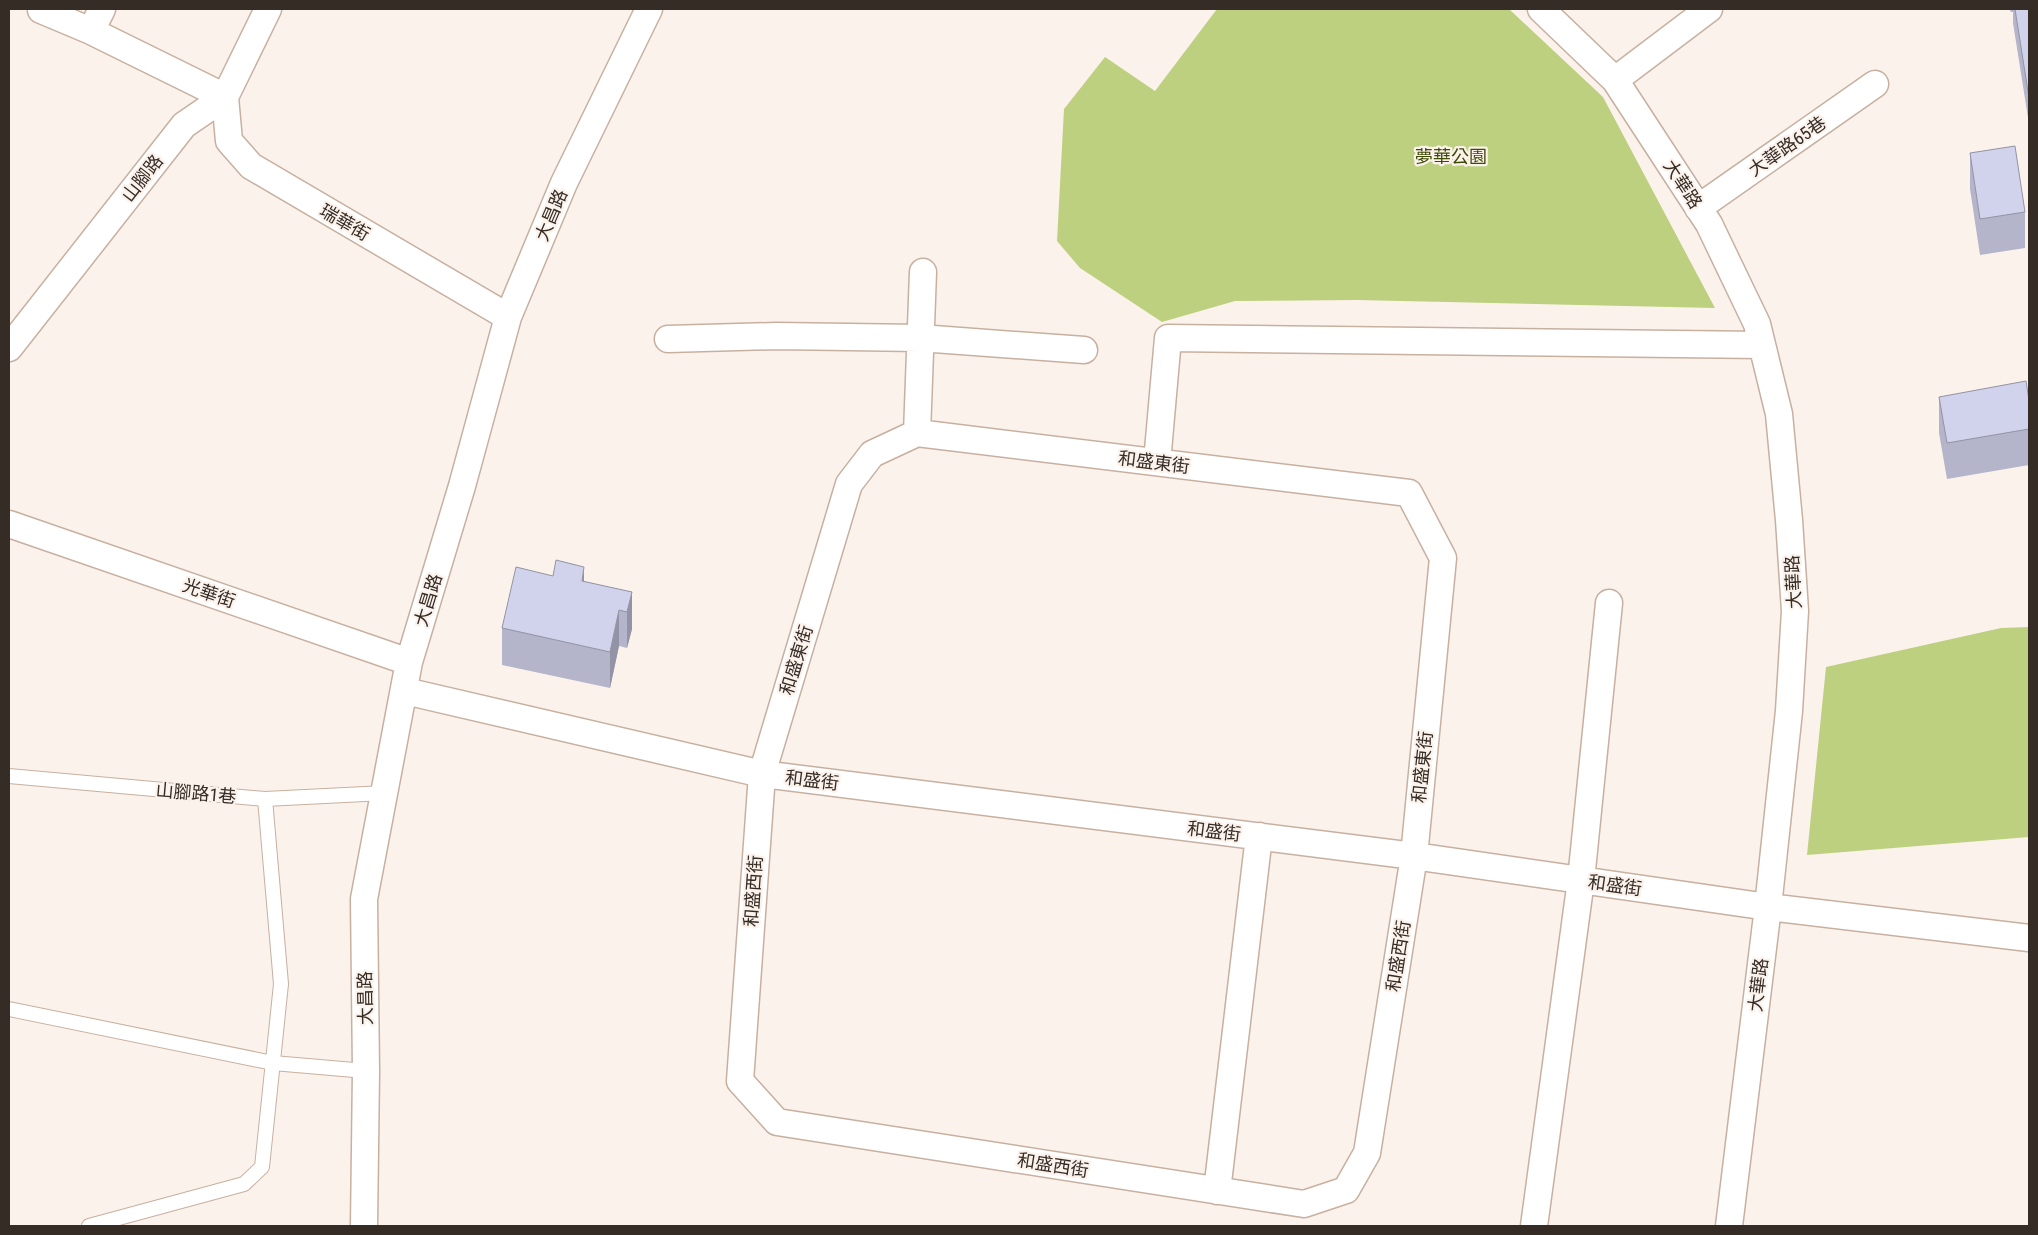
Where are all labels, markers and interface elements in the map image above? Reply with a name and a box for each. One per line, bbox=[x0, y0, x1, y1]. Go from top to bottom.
street label: 大華路65巷 bbox=[1744, 112, 1830, 180]
park label: 夢華公園 bbox=[1415, 146, 1487, 167]
street label: 山腳路 bbox=[117, 150, 167, 206]
street label: 大華路 bbox=[1659, 156, 1707, 212]
street label: 大昌路 bbox=[531, 186, 571, 244]
street label: 瑞華街 bbox=[316, 199, 374, 245]
street label: 和盛東街 bbox=[1117, 447, 1191, 477]
street label: 大華路 bbox=[1781, 554, 1805, 610]
street label: 大昌路 bbox=[410, 571, 446, 629]
street label: 光華街 bbox=[180, 574, 238, 612]
street label: 和盛東街 bbox=[775, 623, 817, 697]
street label: 和盛東街 bbox=[1408, 730, 1436, 804]
street label: 和盛街 bbox=[784, 766, 840, 794]
street label: 山腳路1巷 bbox=[155, 779, 237, 807]
street label: 和盛街 bbox=[1186, 817, 1242, 845]
street label: 和盛西街 bbox=[740, 854, 766, 928]
street label: 和盛街 bbox=[1587, 871, 1643, 899]
street label: 和盛西街 bbox=[1382, 919, 1414, 993]
street label: 大華路 bbox=[1744, 957, 1772, 1013]
street label: 大昌路 bbox=[354, 971, 376, 1025]
street label: 和盛西街 bbox=[1016, 1149, 1090, 1181]

